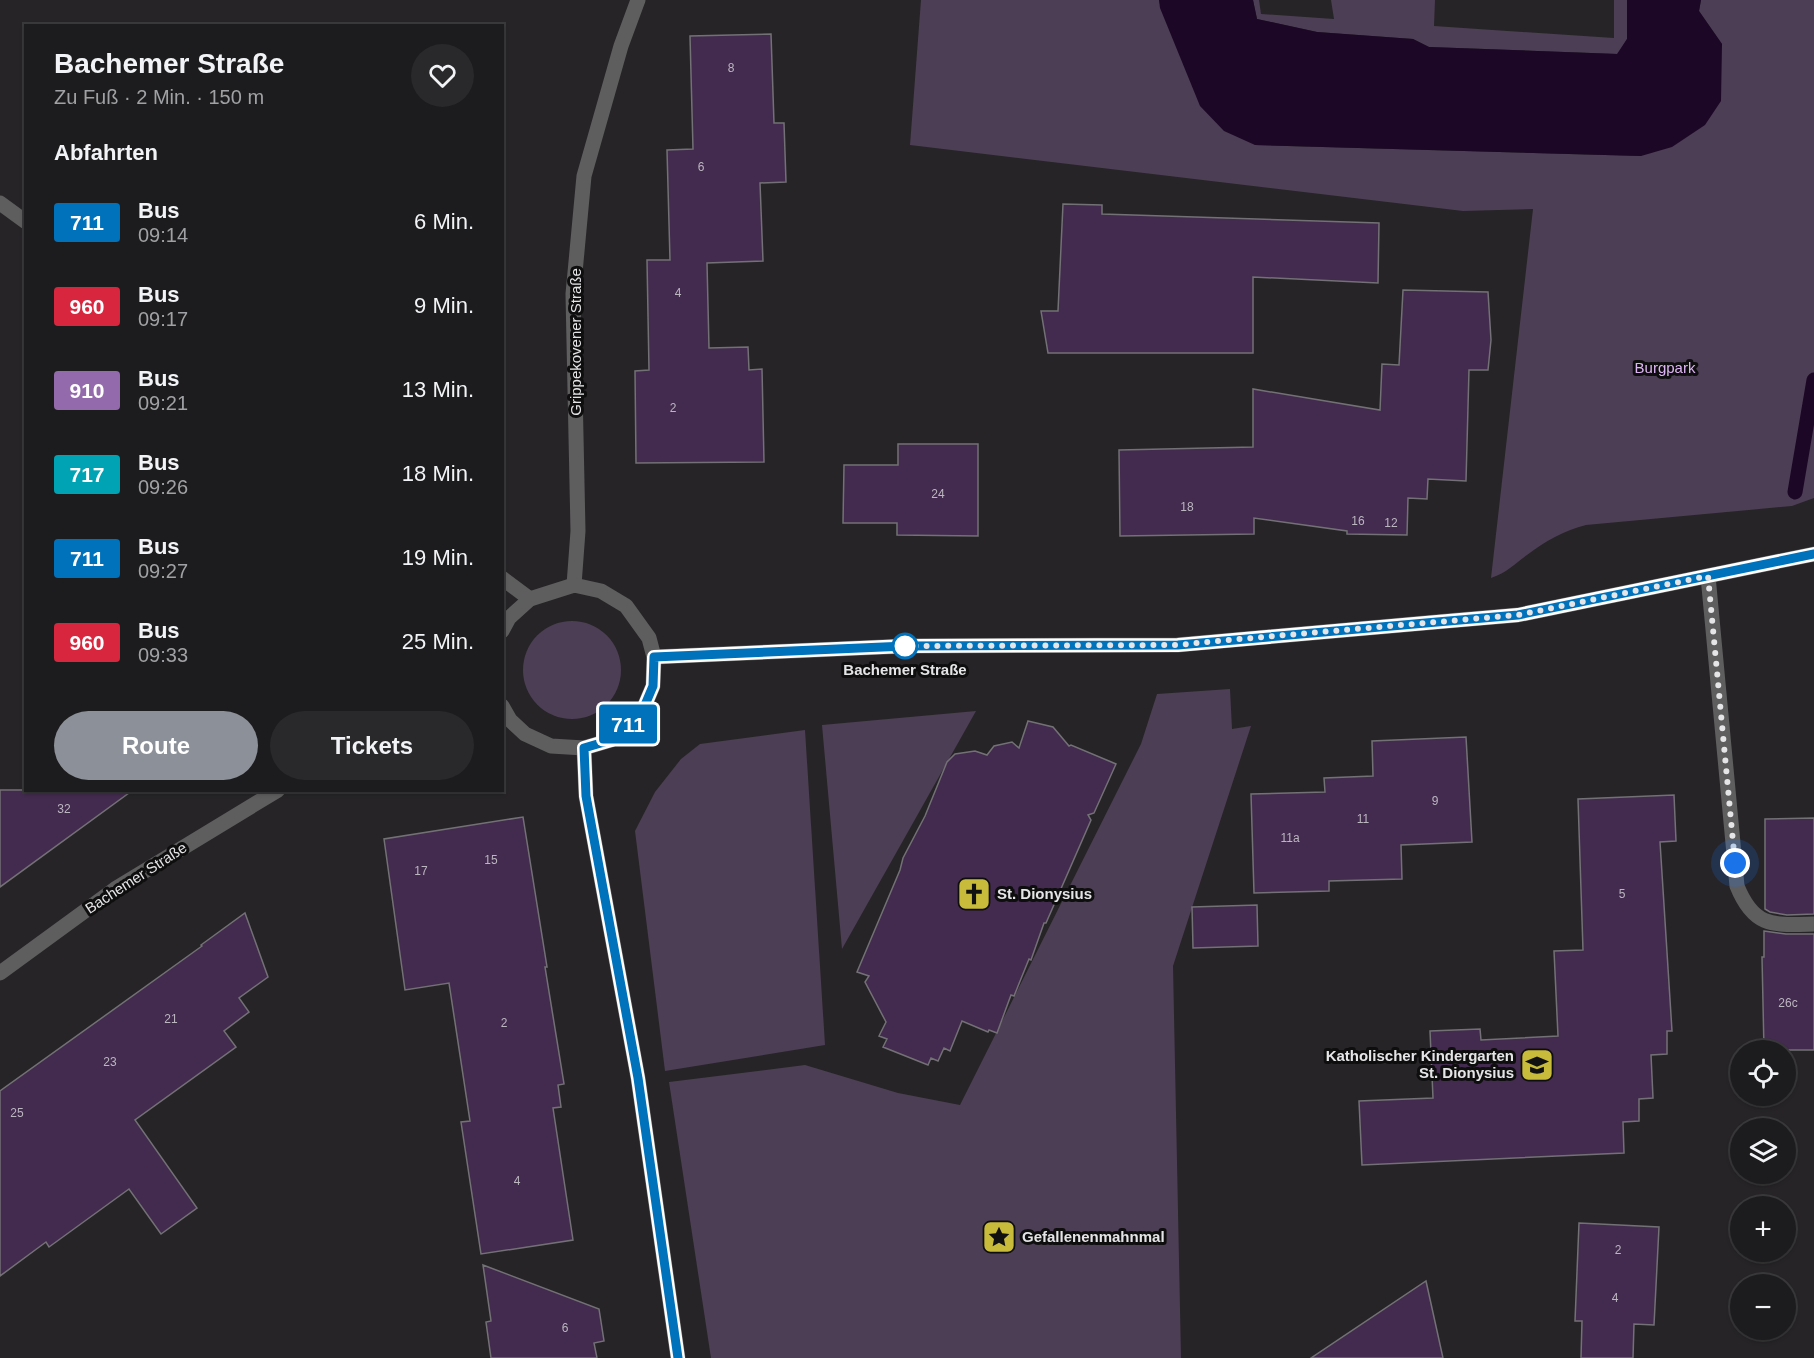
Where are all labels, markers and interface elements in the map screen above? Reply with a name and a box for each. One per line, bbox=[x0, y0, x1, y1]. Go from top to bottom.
button: heart bbox=[411, 44, 474, 107]
text: Bachemer Straße bbox=[54, 48, 284, 79]
house number: 8 bbox=[728, 61, 735, 75]
text: Zu Fuß · 2 Min. · 150 m bbox=[54, 86, 264, 108]
text: Abfahrten bbox=[54, 140, 158, 165]
house number: 6 bbox=[698, 160, 705, 174]
text: Bus bbox=[138, 198, 180, 223]
text: 6 Min. bbox=[414, 209, 474, 234]
text: 711 bbox=[70, 211, 104, 234]
text: 09:14 bbox=[138, 224, 188, 246]
street label: Grippekovener Straße bbox=[567, 268, 584, 416]
text: Bus bbox=[138, 282, 180, 307]
house number: 4 bbox=[675, 286, 682, 300]
text: 9 Min. bbox=[414, 293, 474, 318]
text: 960 bbox=[69, 295, 105, 318]
text: 09:17 bbox=[138, 308, 188, 330]
park label: Burgpark bbox=[1635, 359, 1696, 376]
text: Bus bbox=[138, 366, 180, 391]
text: 13 Min. bbox=[402, 377, 474, 402]
text: 910 bbox=[69, 379, 105, 402]
text: 09:21 bbox=[138, 392, 188, 414]
house number: 2 bbox=[670, 401, 677, 415]
text: Bus bbox=[138, 450, 180, 475]
text: 18 Min. bbox=[402, 461, 474, 486]
text: 717 bbox=[69, 463, 105, 486]
text: 09:26 bbox=[138, 476, 188, 498]
house number: 24 bbox=[931, 487, 945, 501]
house number: 18 bbox=[1180, 500, 1194, 514]
house number: 16 bbox=[1351, 514, 1365, 528]
house number: 12 bbox=[1384, 516, 1398, 530]
text: Bus bbox=[138, 534, 180, 559]
text: 19 Min. bbox=[402, 545, 474, 570]
text: 711 bbox=[70, 547, 104, 570]
text: 09:27 bbox=[138, 560, 188, 582]
text: Bus bbox=[138, 618, 180, 643]
text: 25 Min. bbox=[402, 629, 474, 654]
text: 960 bbox=[69, 631, 105, 654]
marker: Bachemer Straße bbox=[892, 633, 918, 659]
text: 09:33 bbox=[138, 644, 188, 666]
place label: Bachemer Straße bbox=[843, 661, 967, 678]
line badge: 711 bbox=[594, 704, 662, 744]
button: Route bbox=[54, 711, 258, 780]
button: Tickets bbox=[270, 711, 474, 780]
text: 711 bbox=[611, 713, 645, 736]
house number: 9 bbox=[1432, 794, 1439, 808]
house number: 32 bbox=[57, 802, 71, 816]
house number: 11 bbox=[1357, 812, 1370, 826]
house number: 11a bbox=[1280, 831, 1300, 845]
street label: Bachemer Straße bbox=[82, 838, 190, 917]
your location bbox=[1720, 848, 1750, 878]
house number: 15 bbox=[484, 853, 498, 867]
house number: 17 bbox=[414, 864, 428, 878]
church icon: St. Dionysius bbox=[956, 876, 992, 912]
place label: St. Dionysius bbox=[997, 885, 1092, 902]
house number: 5 bbox=[1619, 887, 1626, 901]
house number: 26c bbox=[1778, 996, 1798, 1010]
house number: 21 bbox=[164, 1012, 178, 1026]
house number: 2 bbox=[501, 1016, 508, 1030]
map controls bbox=[1730, 1040, 1796, 1340]
button: locate bbox=[1730, 1040, 1796, 1106]
place label: Katholischer Kindergarten St. Dionysius bbox=[1326, 1047, 1514, 1081]
school or university icon: Katholischer Kindergarten St. Dionysius bbox=[1519, 1047, 1555, 1083]
house number: 23 bbox=[103, 1055, 117, 1069]
house number: 25 bbox=[10, 1106, 24, 1120]
button: layers bbox=[1730, 1118, 1796, 1184]
house number: 4 bbox=[514, 1174, 521, 1188]
button: + bbox=[1730, 1196, 1796, 1262]
place icon: Gefallenenmahnmal bbox=[981, 1219, 1017, 1255]
place label: Gefallenenmahnmal bbox=[1022, 1228, 1165, 1245]
house number: 2 bbox=[1615, 1243, 1622, 1257]
button: − bbox=[1730, 1274, 1796, 1340]
house number: 4 bbox=[1612, 1291, 1619, 1305]
house number: 6 bbox=[562, 1321, 569, 1335]

